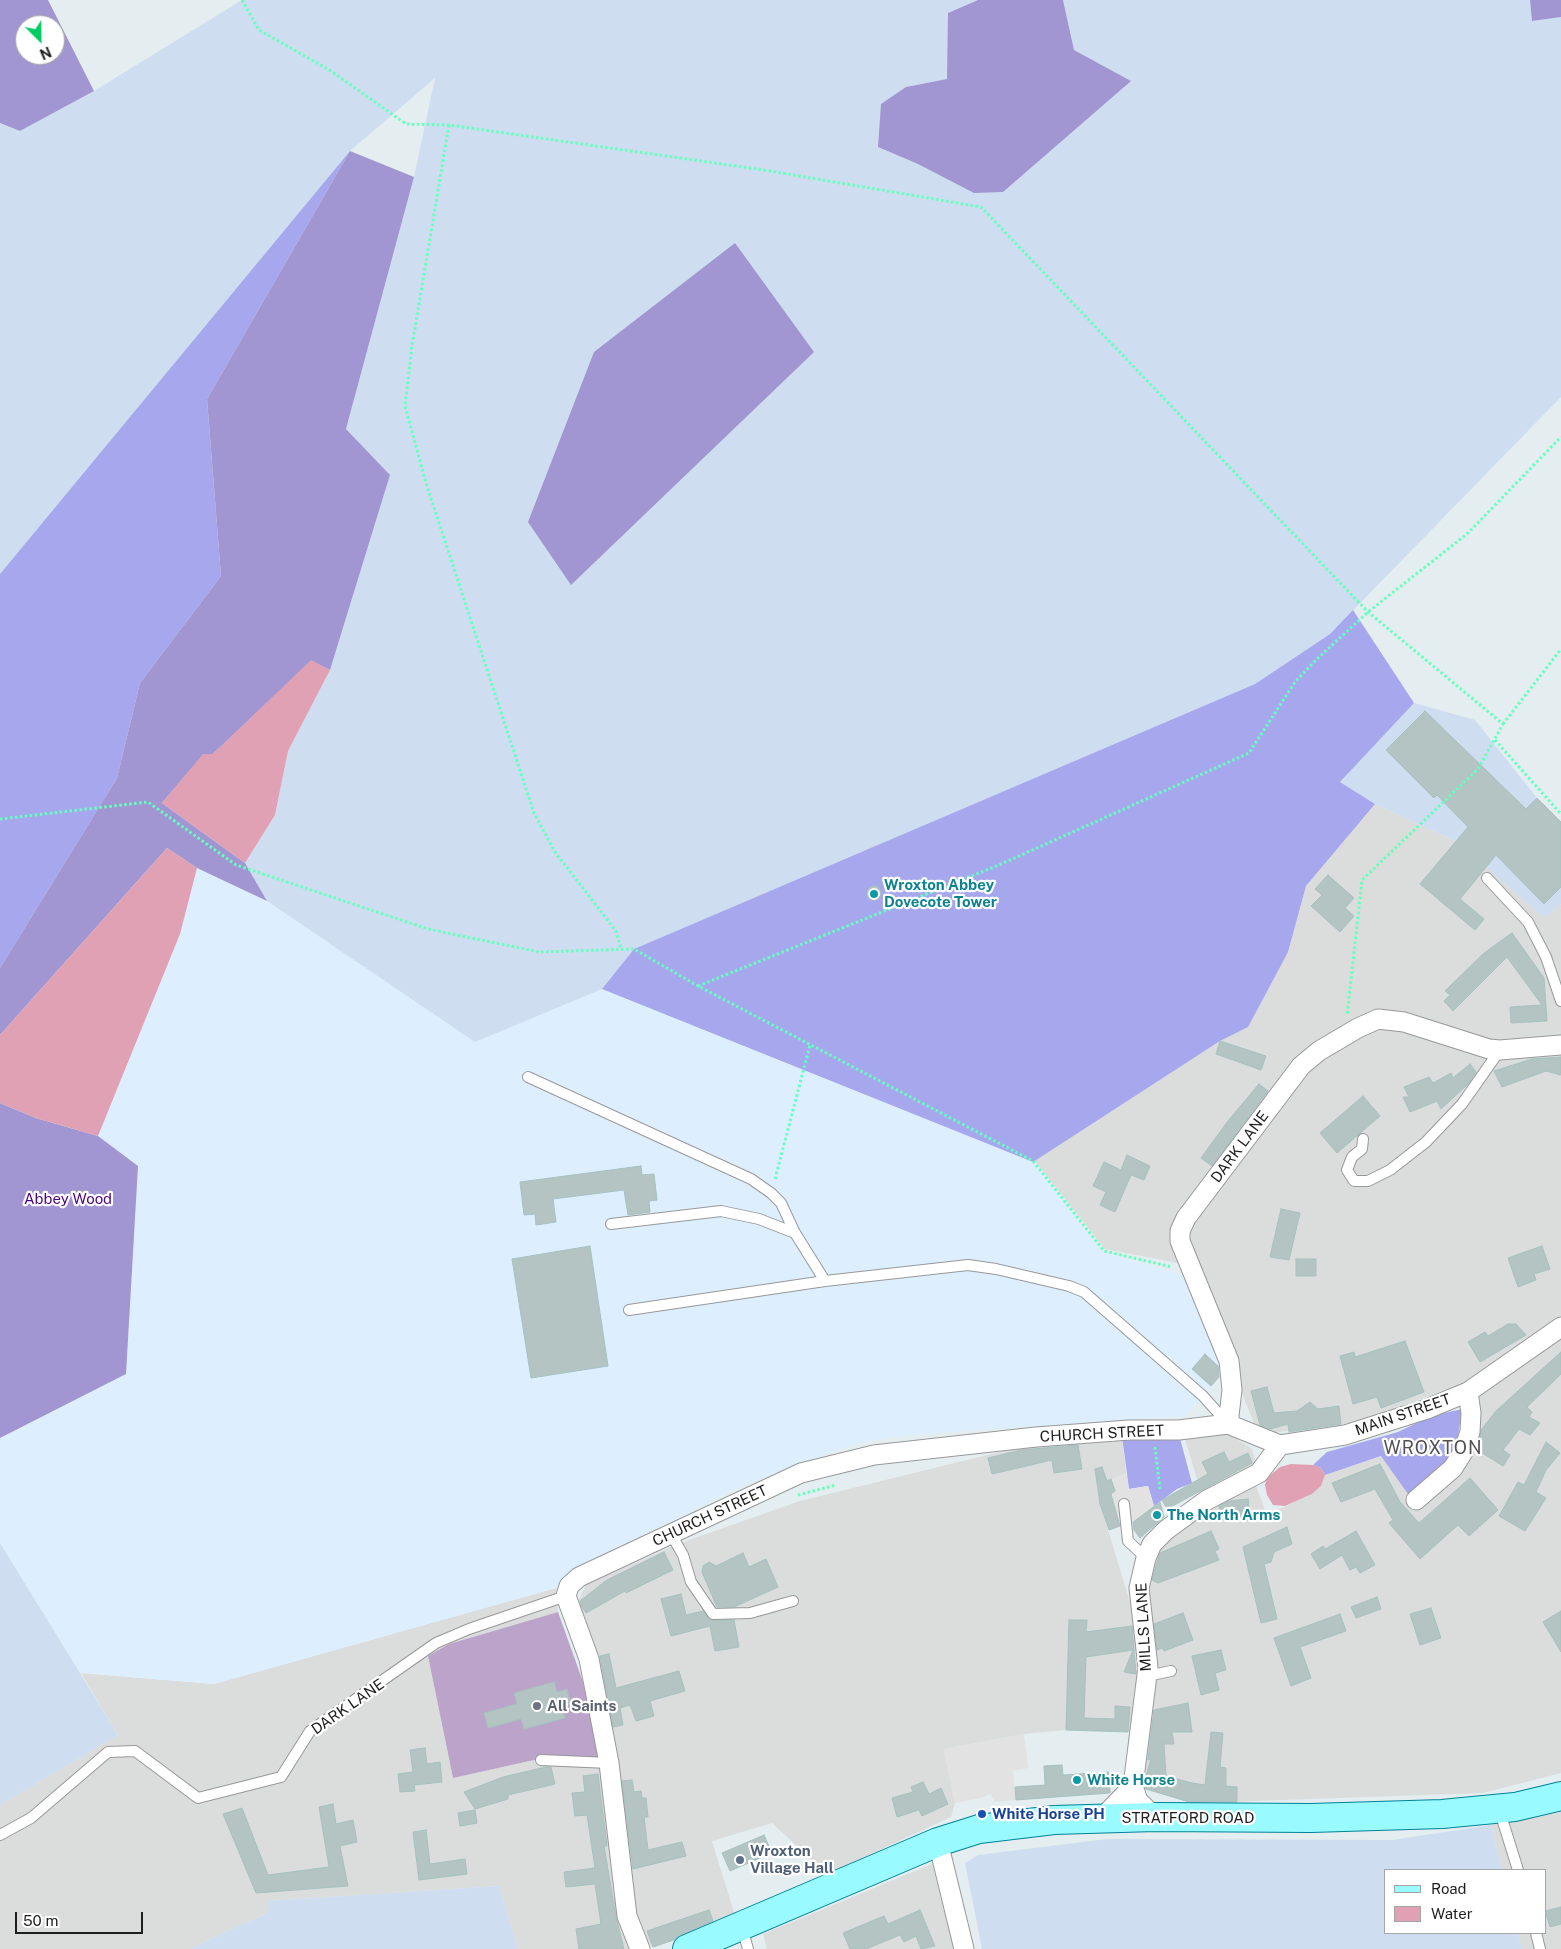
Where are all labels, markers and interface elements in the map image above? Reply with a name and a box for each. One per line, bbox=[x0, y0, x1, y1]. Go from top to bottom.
north arrow bbox=[15, 15, 65, 65]
text: N bbox=[37, 43, 54, 62]
place label: Wroxton Abbey Dovecote Tower bbox=[884, 876, 997, 911]
marker: Wroxton Abbey Dovecote Tower bbox=[868, 888, 880, 900]
street label: DARK LANE bbox=[1207, 1108, 1273, 1186]
park label: Abbey Wood bbox=[24, 1190, 112, 1208]
street label: MAIN STREET bbox=[1353, 1390, 1453, 1440]
street label: CHURCH STREET bbox=[1039, 1422, 1165, 1446]
district label: WROXTON bbox=[1383, 1437, 1483, 1459]
street label: CHURCH STREET bbox=[650, 1482, 770, 1550]
place label: The North Arms bbox=[1167, 1506, 1280, 1524]
marker: The North Arms bbox=[1151, 1509, 1163, 1521]
street label: MILLS LANE bbox=[1133, 1582, 1155, 1672]
street label: DARK LANE bbox=[308, 1675, 388, 1739]
place label: All Saints bbox=[547, 1697, 616, 1715]
marker: All Saints bbox=[531, 1700, 543, 1712]
place label: White Horse bbox=[1087, 1771, 1175, 1789]
marker: White Horse bbox=[1071, 1774, 1083, 1786]
place label: White Horse PH bbox=[992, 1805, 1105, 1823]
marker: White Horse PH bbox=[976, 1808, 988, 1820]
street label: STRATFORD ROAD bbox=[1122, 1809, 1254, 1827]
place label: Wroxton Village Hall bbox=[750, 1842, 834, 1877]
marker: Wroxton Village Hall bbox=[734, 1854, 746, 1866]
legend bbox=[1384, 1869, 1546, 1934]
text: Road bbox=[1431, 1880, 1467, 1897]
scale bar bbox=[18, 1902, 145, 1934]
text: Water bbox=[1431, 1905, 1473, 1922]
text: 50 m bbox=[23, 1912, 58, 1929]

